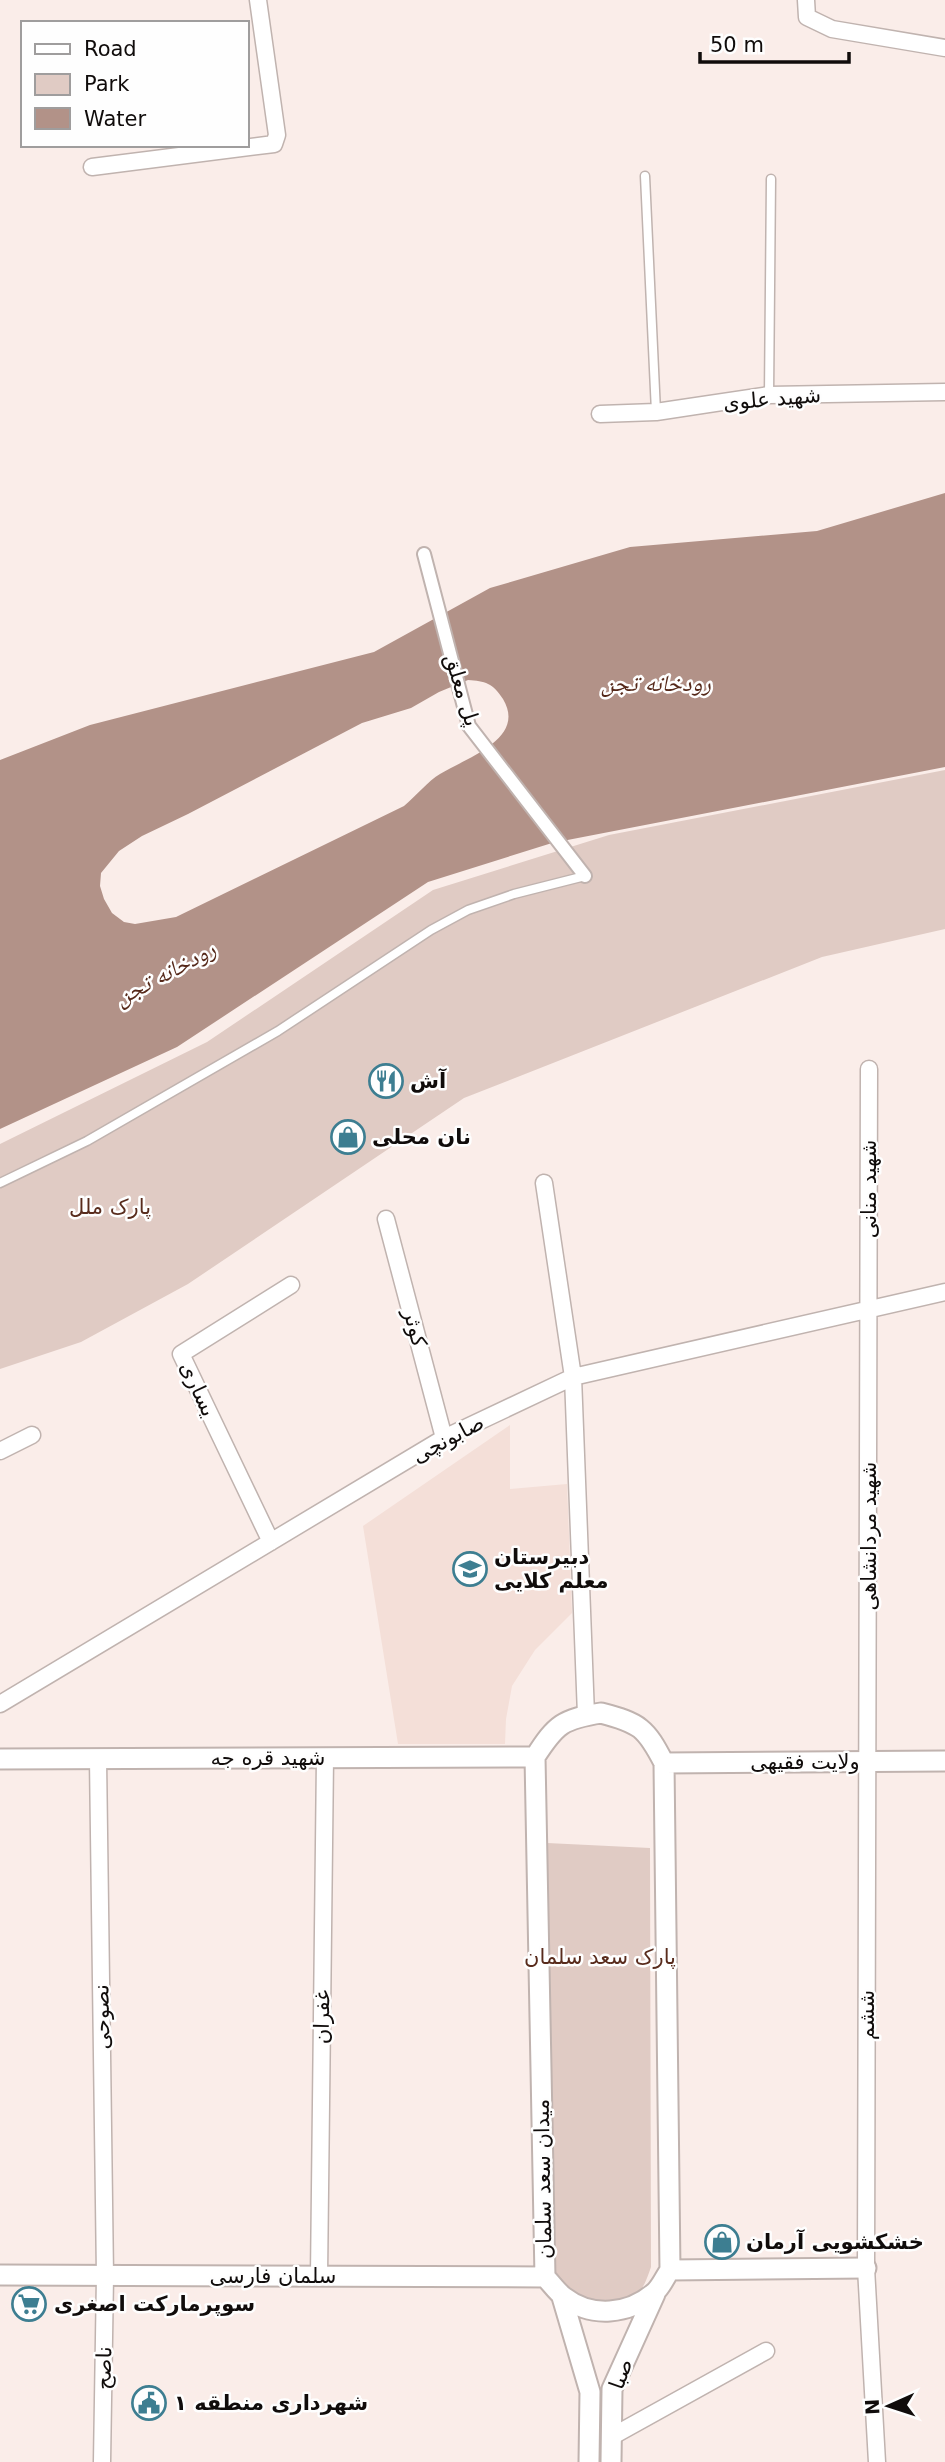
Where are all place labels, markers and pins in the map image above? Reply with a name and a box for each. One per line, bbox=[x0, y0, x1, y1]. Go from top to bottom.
restaurant icon: آش bbox=[367, 1062, 405, 1100]
place label: آش bbox=[410, 1068, 447, 1093]
shop icon: نان محلی bbox=[329, 1118, 367, 1156]
place label: نان محلی bbox=[372, 1125, 471, 1149]
place label: دبیرستان معلم کلایی bbox=[494, 1545, 609, 1593]
school or university icon: دبیرستان معلم کلایی bbox=[451, 1550, 489, 1588]
shop icon: خشکشویی آرمان bbox=[703, 2223, 741, 2261]
place label: خشکشویی آرمان bbox=[746, 2229, 924, 2254]
supermarket icon: سوپرمارکت اصغری bbox=[10, 2285, 48, 2323]
place label: سوپرمارکت اصغری bbox=[54, 2292, 255, 2316]
public building icon: شهرداری منطقه ۱ bbox=[130, 2384, 168, 2422]
place label: شهرداری منطقه ۱ bbox=[174, 2391, 368, 2415]

